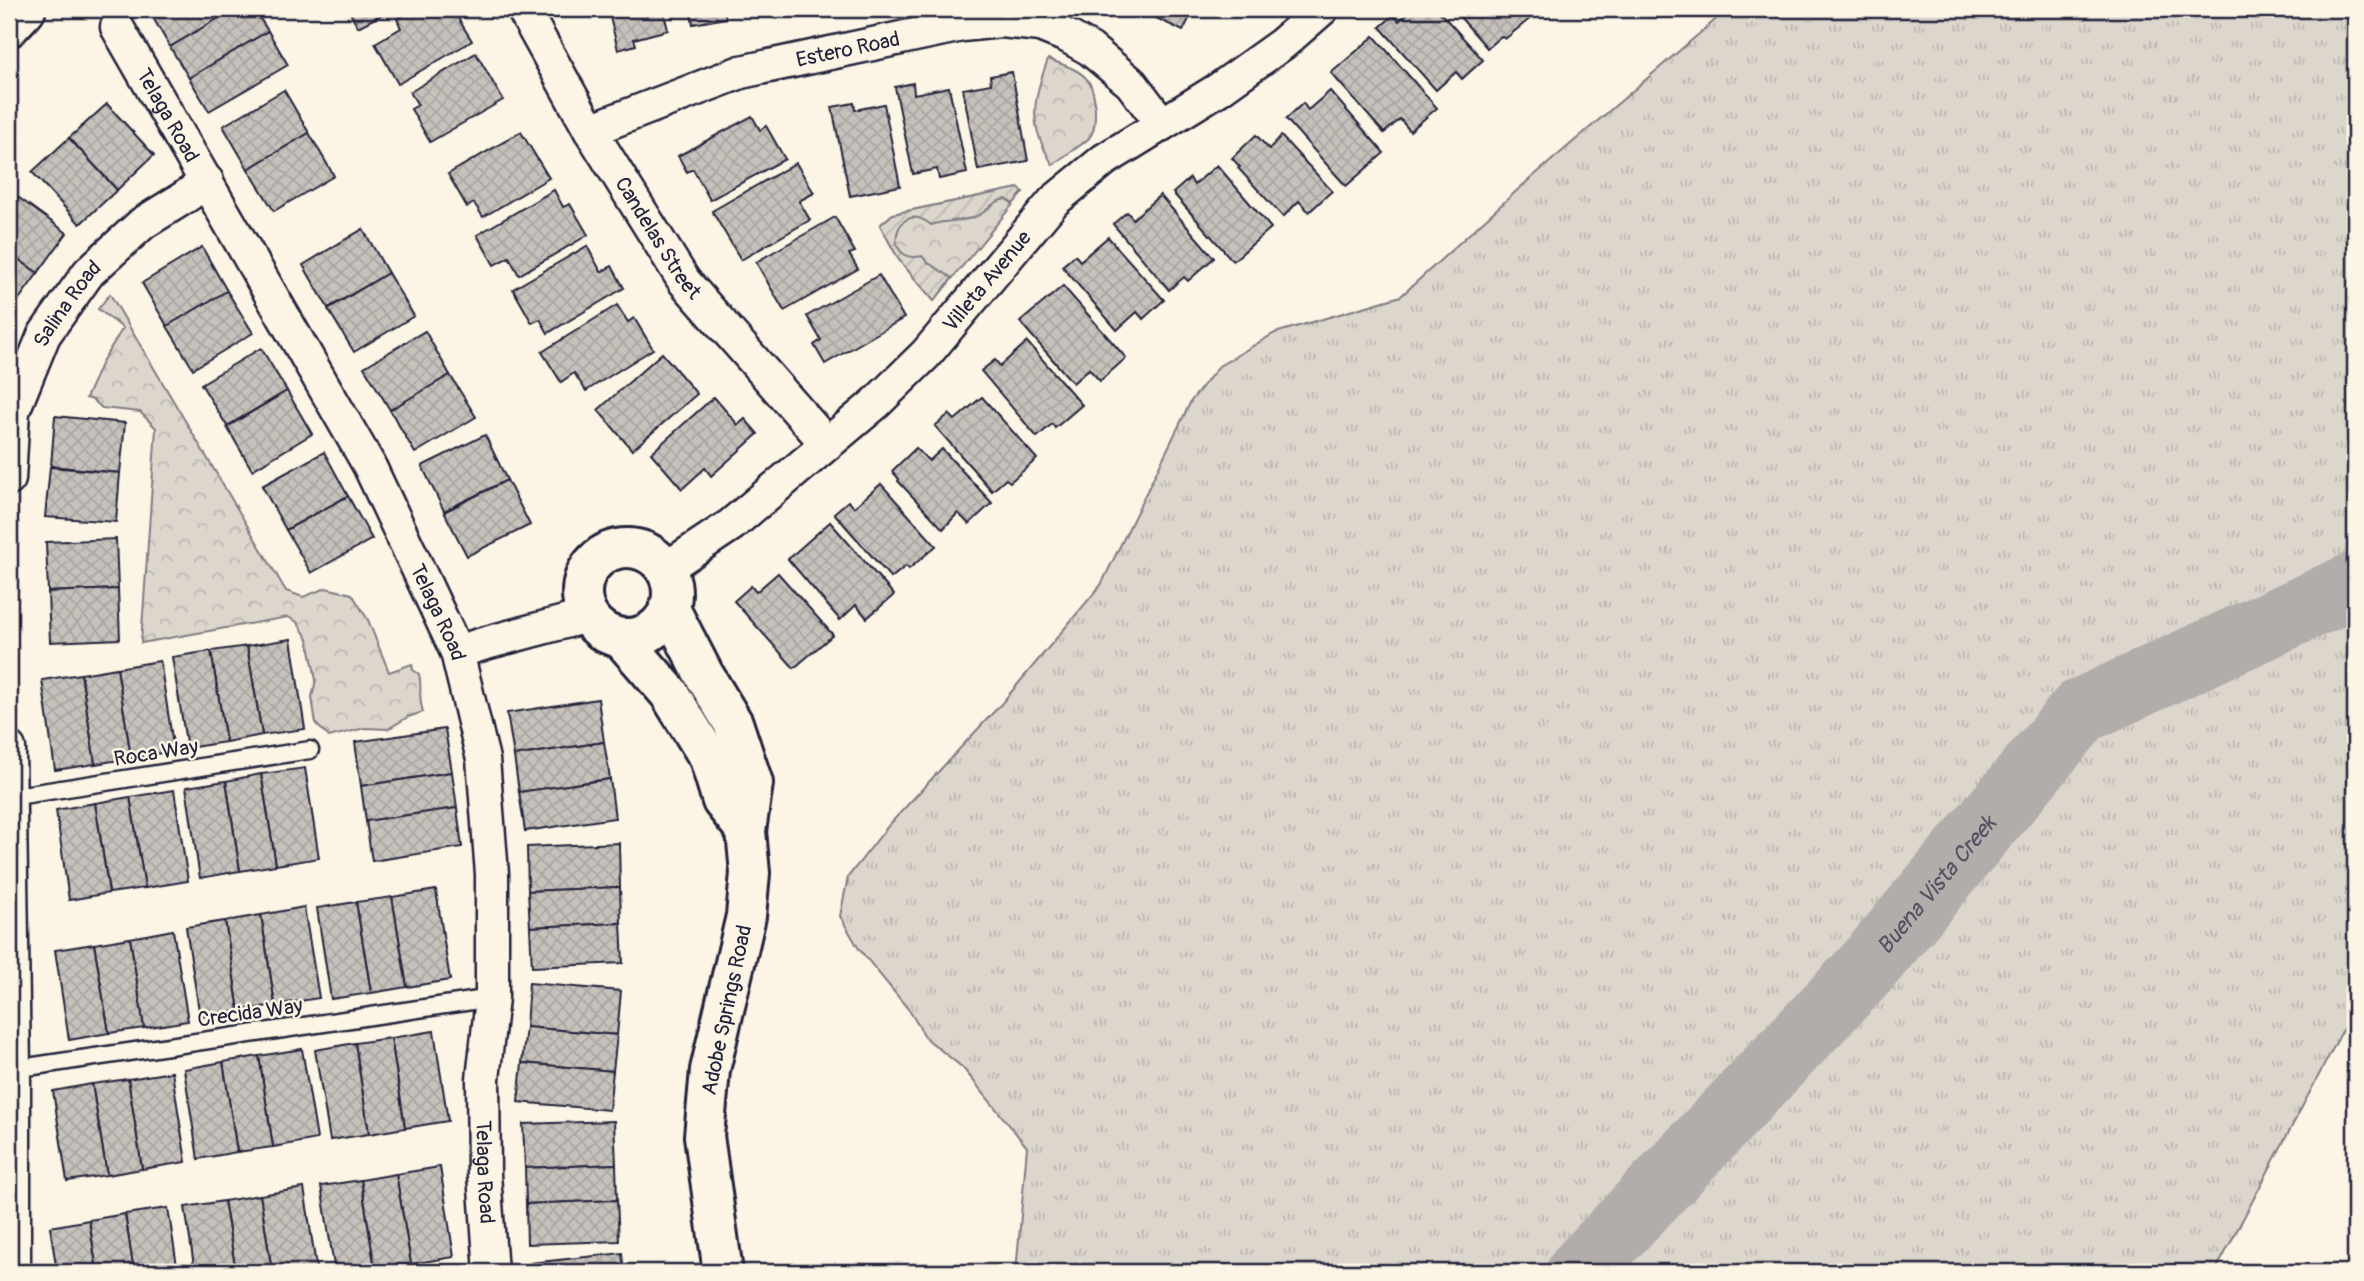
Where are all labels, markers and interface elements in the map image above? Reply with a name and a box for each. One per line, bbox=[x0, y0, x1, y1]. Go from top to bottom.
street label: Estero Road bbox=[793, 25, 902, 73]
street label: Telaga Road bbox=[130, 64, 205, 167]
street label: Candelas Street bbox=[609, 172, 708, 305]
street label: Villeta Avenue bbox=[937, 224, 1038, 337]
street label: Salina Road bbox=[27, 254, 107, 351]
street label: Telaga Road bbox=[404, 559, 472, 663]
street label: Roca Way bbox=[112, 733, 200, 773]
water label: Buena Vista Creek bbox=[1870, 808, 2004, 960]
street label: Adobe Springs Road bbox=[696, 923, 758, 1097]
street label: Crecida Way bbox=[196, 992, 304, 1034]
street label: Telaga Road bbox=[470, 1120, 501, 1225]

